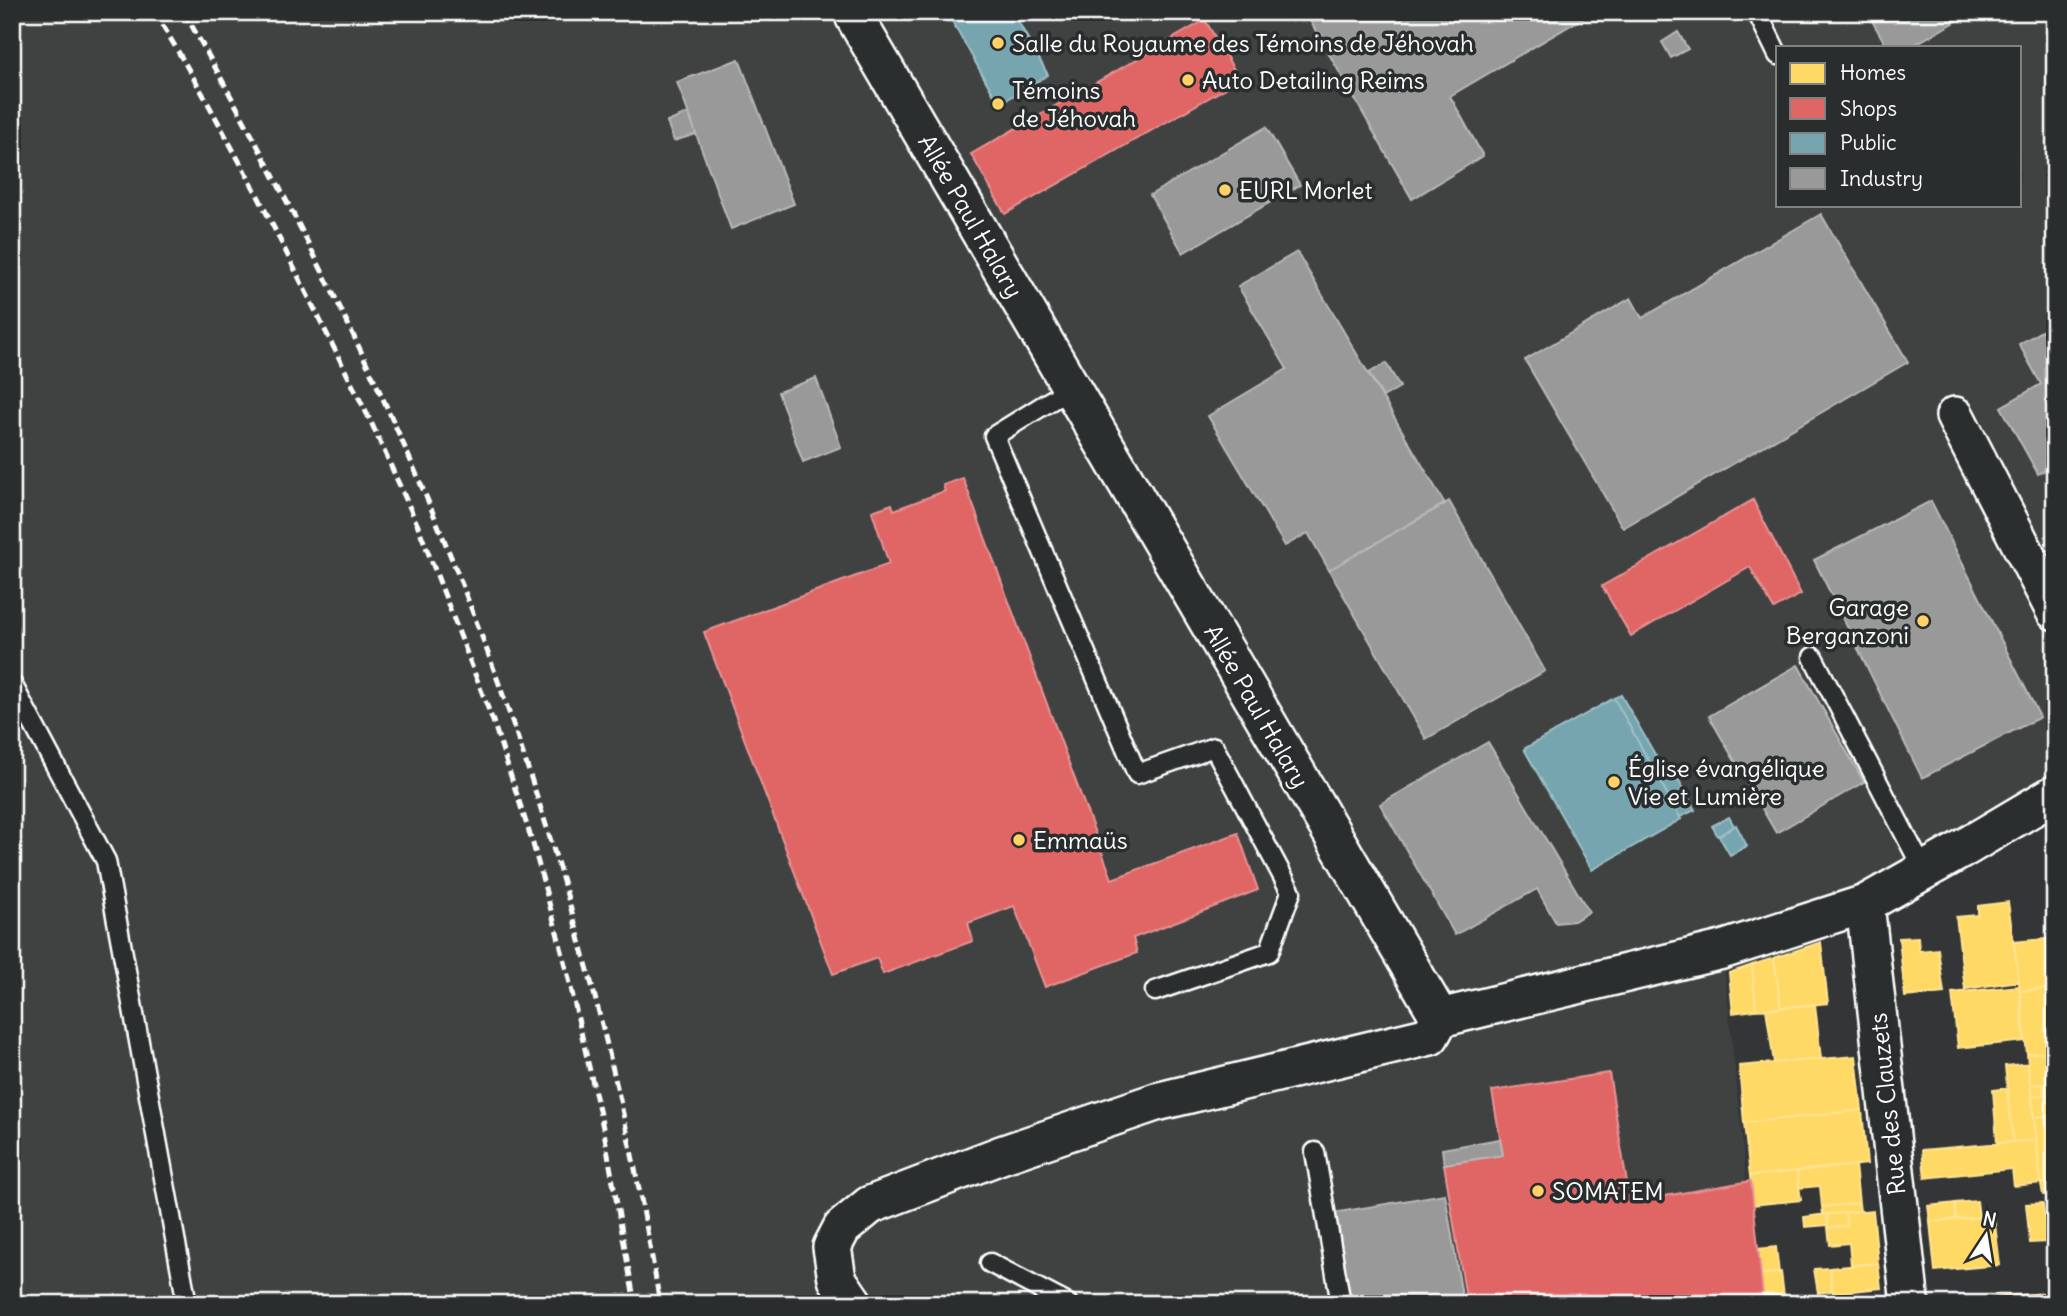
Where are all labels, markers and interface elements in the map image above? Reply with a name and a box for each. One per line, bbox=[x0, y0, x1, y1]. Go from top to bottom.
place label: Salle du Royaume des Témoins de Jéhovah bbox=[1012, 28, 1474, 58]
marker: Salle du Royaume des Témoins de Jéhovah bbox=[990, 35, 1006, 51]
legend bbox=[1776, 46, 2022, 206]
text: Homes bbox=[1840, 59, 1906, 86]
place label: Auto Detailing Reims bbox=[1202, 65, 1425, 95]
marker: Auto Detailing Reims bbox=[1180, 72, 1196, 88]
place label: Témoins de Jéhovah bbox=[1012, 75, 1136, 133]
text: Shops bbox=[1840, 95, 1897, 122]
marker: Témoins de Jéhovah bbox=[990, 96, 1006, 112]
street label: Allée Paul Halary bbox=[912, 129, 1030, 303]
text: Public bbox=[1840, 129, 1897, 156]
text: Industry bbox=[1840, 165, 1923, 192]
place label: EURL Morlet bbox=[1239, 175, 1373, 205]
marker: EURL Morlet bbox=[1217, 182, 1233, 198]
place label: Garage Berganzoni bbox=[1786, 592, 1909, 650]
marker: Garage Berganzoni bbox=[1915, 613, 1931, 629]
street label: Allée Paul Halary bbox=[1198, 619, 1316, 793]
place label: Église évangélique Vie et Lumière bbox=[1628, 753, 1825, 811]
marker: Église évangélique Vie et Lumière bbox=[1606, 774, 1622, 790]
place label: Emmaüs bbox=[1033, 825, 1128, 855]
marker: Emmaüs bbox=[1011, 832, 1027, 848]
street label: Rue des Clauzets bbox=[1863, 1011, 1911, 1197]
place label: SOMATEM bbox=[1552, 1176, 1664, 1206]
marker: SOMATEM bbox=[1530, 1183, 1546, 1199]
north arrow bbox=[1952, 1200, 2022, 1270]
text: N bbox=[1981, 1206, 1998, 1232]

